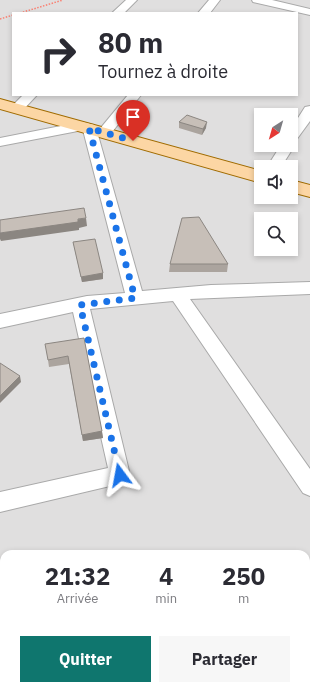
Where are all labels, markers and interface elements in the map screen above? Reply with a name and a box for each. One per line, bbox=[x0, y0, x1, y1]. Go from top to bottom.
text: 80 m bbox=[98, 24, 163, 61]
icon: right bbox=[32, 28, 84, 80]
text: Tournez à droite bbox=[98, 60, 228, 83]
pin bbox=[116, 100, 150, 141]
icon: arrive bbox=[122, 106, 144, 128]
north arrow bbox=[254, 108, 298, 152]
map controls bbox=[254, 108, 298, 256]
button: sound bbox=[254, 160, 298, 204]
button: search bbox=[254, 212, 298, 256]
position arrow bbox=[99, 454, 141, 496]
text: 21:32 bbox=[45, 560, 110, 592]
text: 4 bbox=[159, 560, 173, 592]
text: 250 bbox=[222, 560, 265, 592]
text: Arrivée bbox=[57, 590, 98, 607]
text: min bbox=[155, 590, 177, 607]
text: m bbox=[238, 590, 249, 607]
button: Quitter bbox=[20, 636, 151, 682]
button: Partager bbox=[159, 636, 290, 682]

